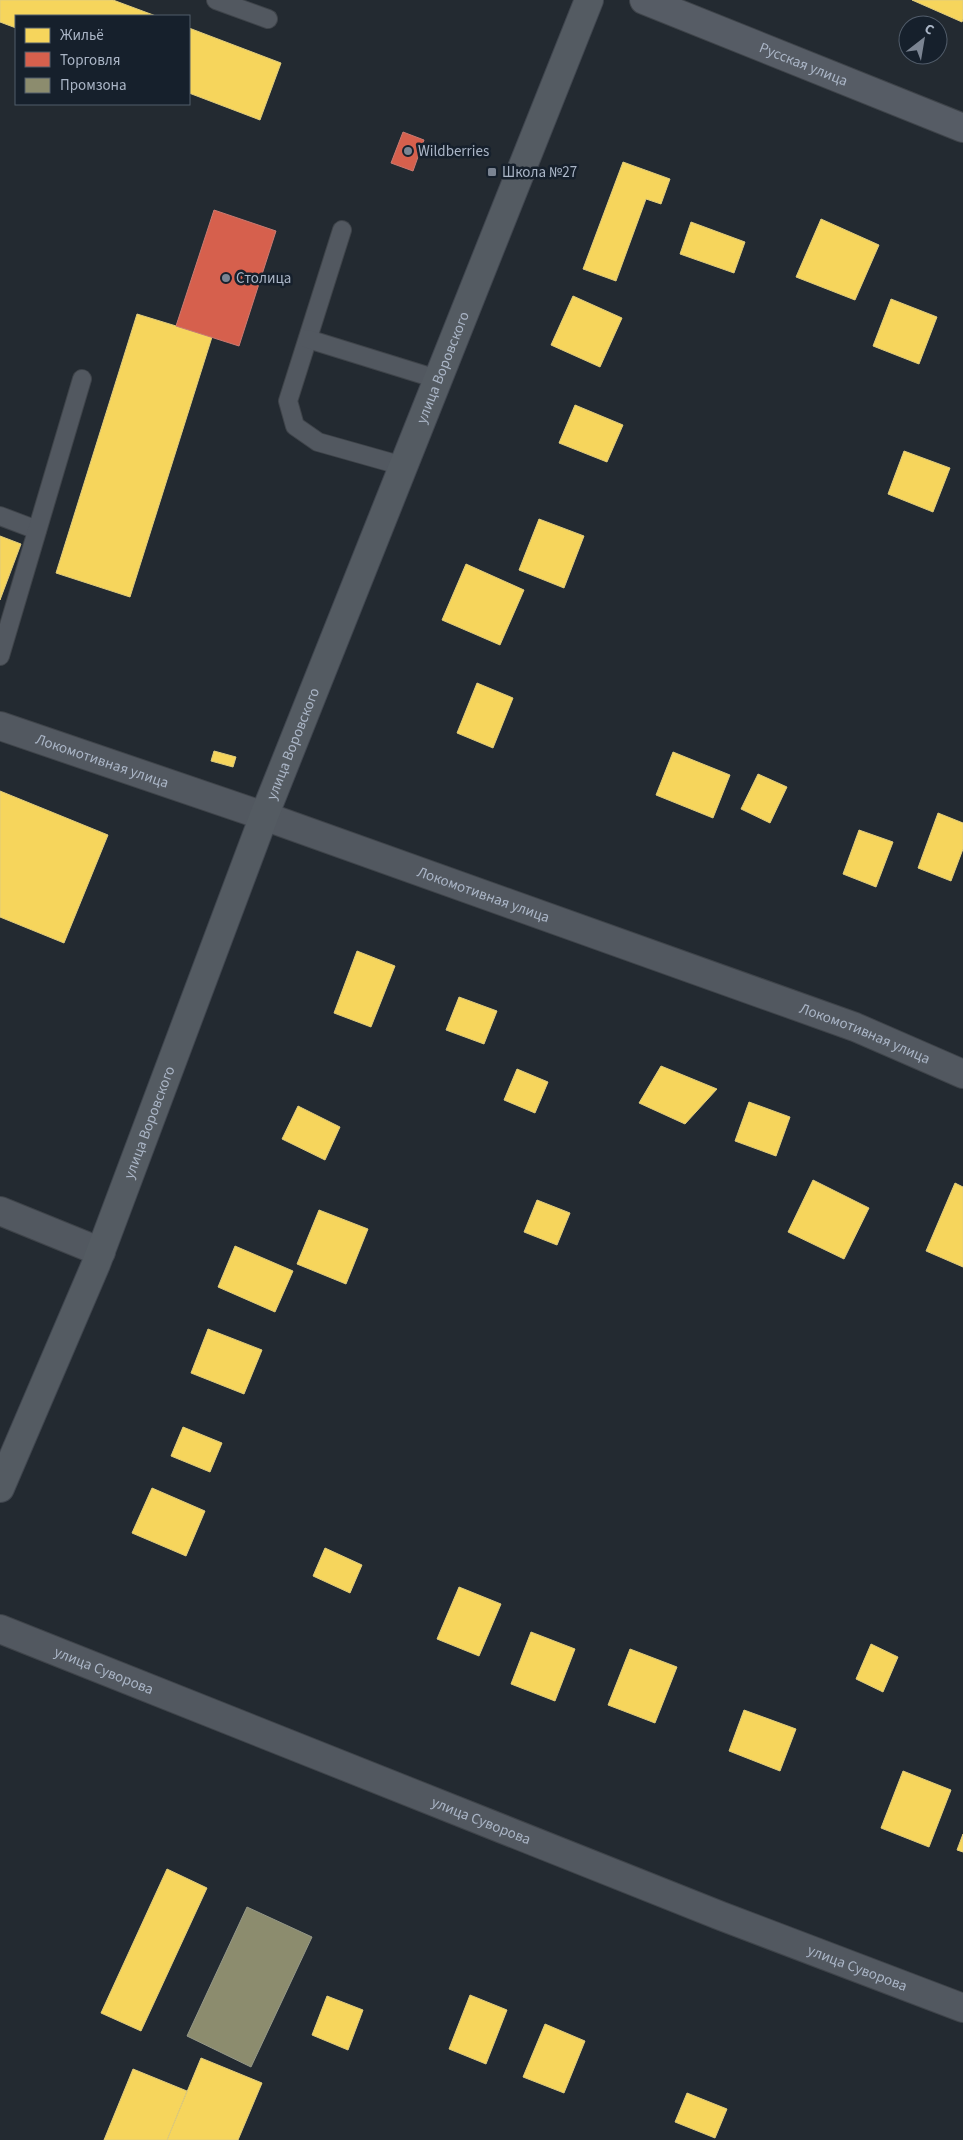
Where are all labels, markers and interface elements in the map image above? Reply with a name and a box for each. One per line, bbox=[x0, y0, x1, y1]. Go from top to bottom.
legend bbox=[15, 15, 190, 105]
north arrow bbox=[898, 15, 948, 65]
text: С bbox=[921, 19, 938, 40]
text: Жильё bbox=[60, 25, 104, 46]
street label: Русская улица bbox=[756, 37, 851, 92]
text: Торговля bbox=[60, 50, 120, 71]
text: Промзона bbox=[60, 75, 127, 96]
place label: Wildberries bbox=[418, 141, 489, 162]
marker: Wildberries bbox=[402, 145, 414, 157]
place label: Школа №27 bbox=[502, 162, 577, 183]
marker: Школа №27 bbox=[486, 166, 498, 178]
place label: Столица bbox=[236, 268, 291, 289]
marker: Столица bbox=[220, 272, 232, 284]
street label: улица Воровского bbox=[411, 308, 475, 427]
street label: улица Воровского bbox=[261, 685, 325, 803]
street label: Локомотивная улица bbox=[33, 729, 171, 794]
street label: Локомотивная улица bbox=[414, 862, 553, 928]
street label: Локомотивная улица bbox=[797, 998, 933, 1070]
street label: улица Воровского bbox=[119, 1063, 180, 1182]
street label: улица Суворова bbox=[51, 1642, 157, 1700]
street label: улица Суворова bbox=[428, 1792, 534, 1850]
street label: улица Суворова bbox=[804, 1940, 910, 1997]

